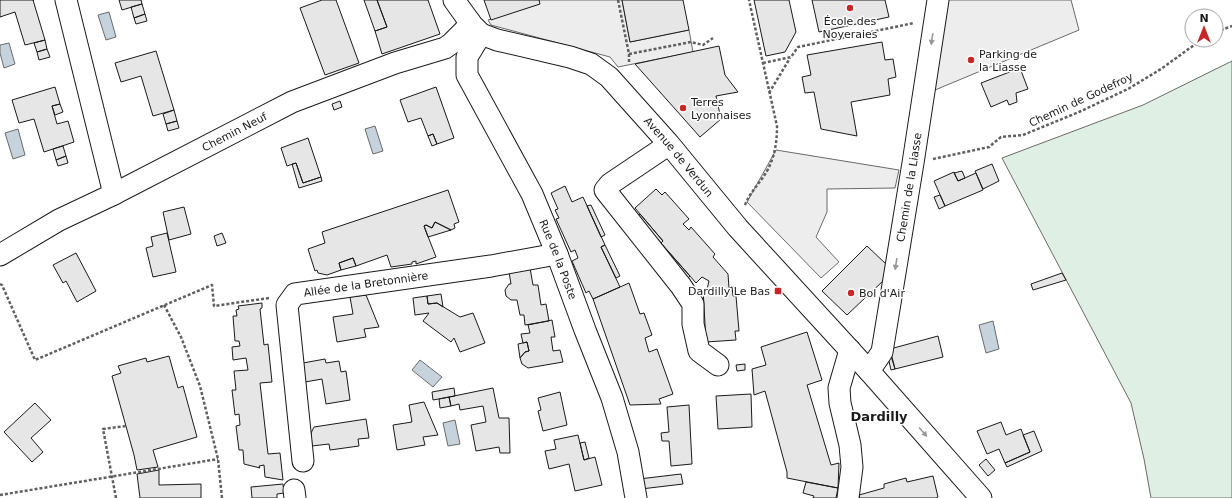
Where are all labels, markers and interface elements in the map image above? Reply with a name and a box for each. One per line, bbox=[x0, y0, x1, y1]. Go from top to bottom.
marker: École des Noyeraies bbox=[845, 3, 855, 13]
north arrow bbox=[1184, 8, 1224, 48]
text: N bbox=[1199, 12, 1209, 25]
place label: École des Noyeraies bbox=[822, 15, 878, 41]
one-way arrow bbox=[929, 33, 935, 45]
place label: Parking de la Liasse bbox=[979, 48, 1037, 74]
marker: Parking de la Liasse bbox=[966, 55, 976, 65]
street label: Chemin de Godefroy bbox=[1027, 70, 1136, 130]
place label: Terres Lyonnaises bbox=[690, 96, 752, 122]
marker: Terres Lyonnaises bbox=[678, 103, 688, 113]
street label: Chemin Neuf bbox=[200, 109, 270, 154]
street label: Avenue de Verdun bbox=[641, 114, 716, 199]
street label: Chemin de la Liasse bbox=[894, 131, 924, 243]
street label: Rue de la Poste bbox=[537, 217, 580, 301]
one-way arrow bbox=[893, 258, 899, 270]
street label: Allée de la Bretonnière bbox=[303, 269, 429, 299]
place label: Dardilly Le Bas bbox=[688, 285, 770, 298]
marker: Dardilly Le Bas bbox=[773, 286, 783, 296]
place label: Bol d'Air bbox=[859, 287, 905, 300]
marker: Bol d'Air bbox=[846, 288, 856, 298]
district label: Dardilly bbox=[850, 409, 908, 424]
one-way arrow bbox=[918, 426, 927, 437]

